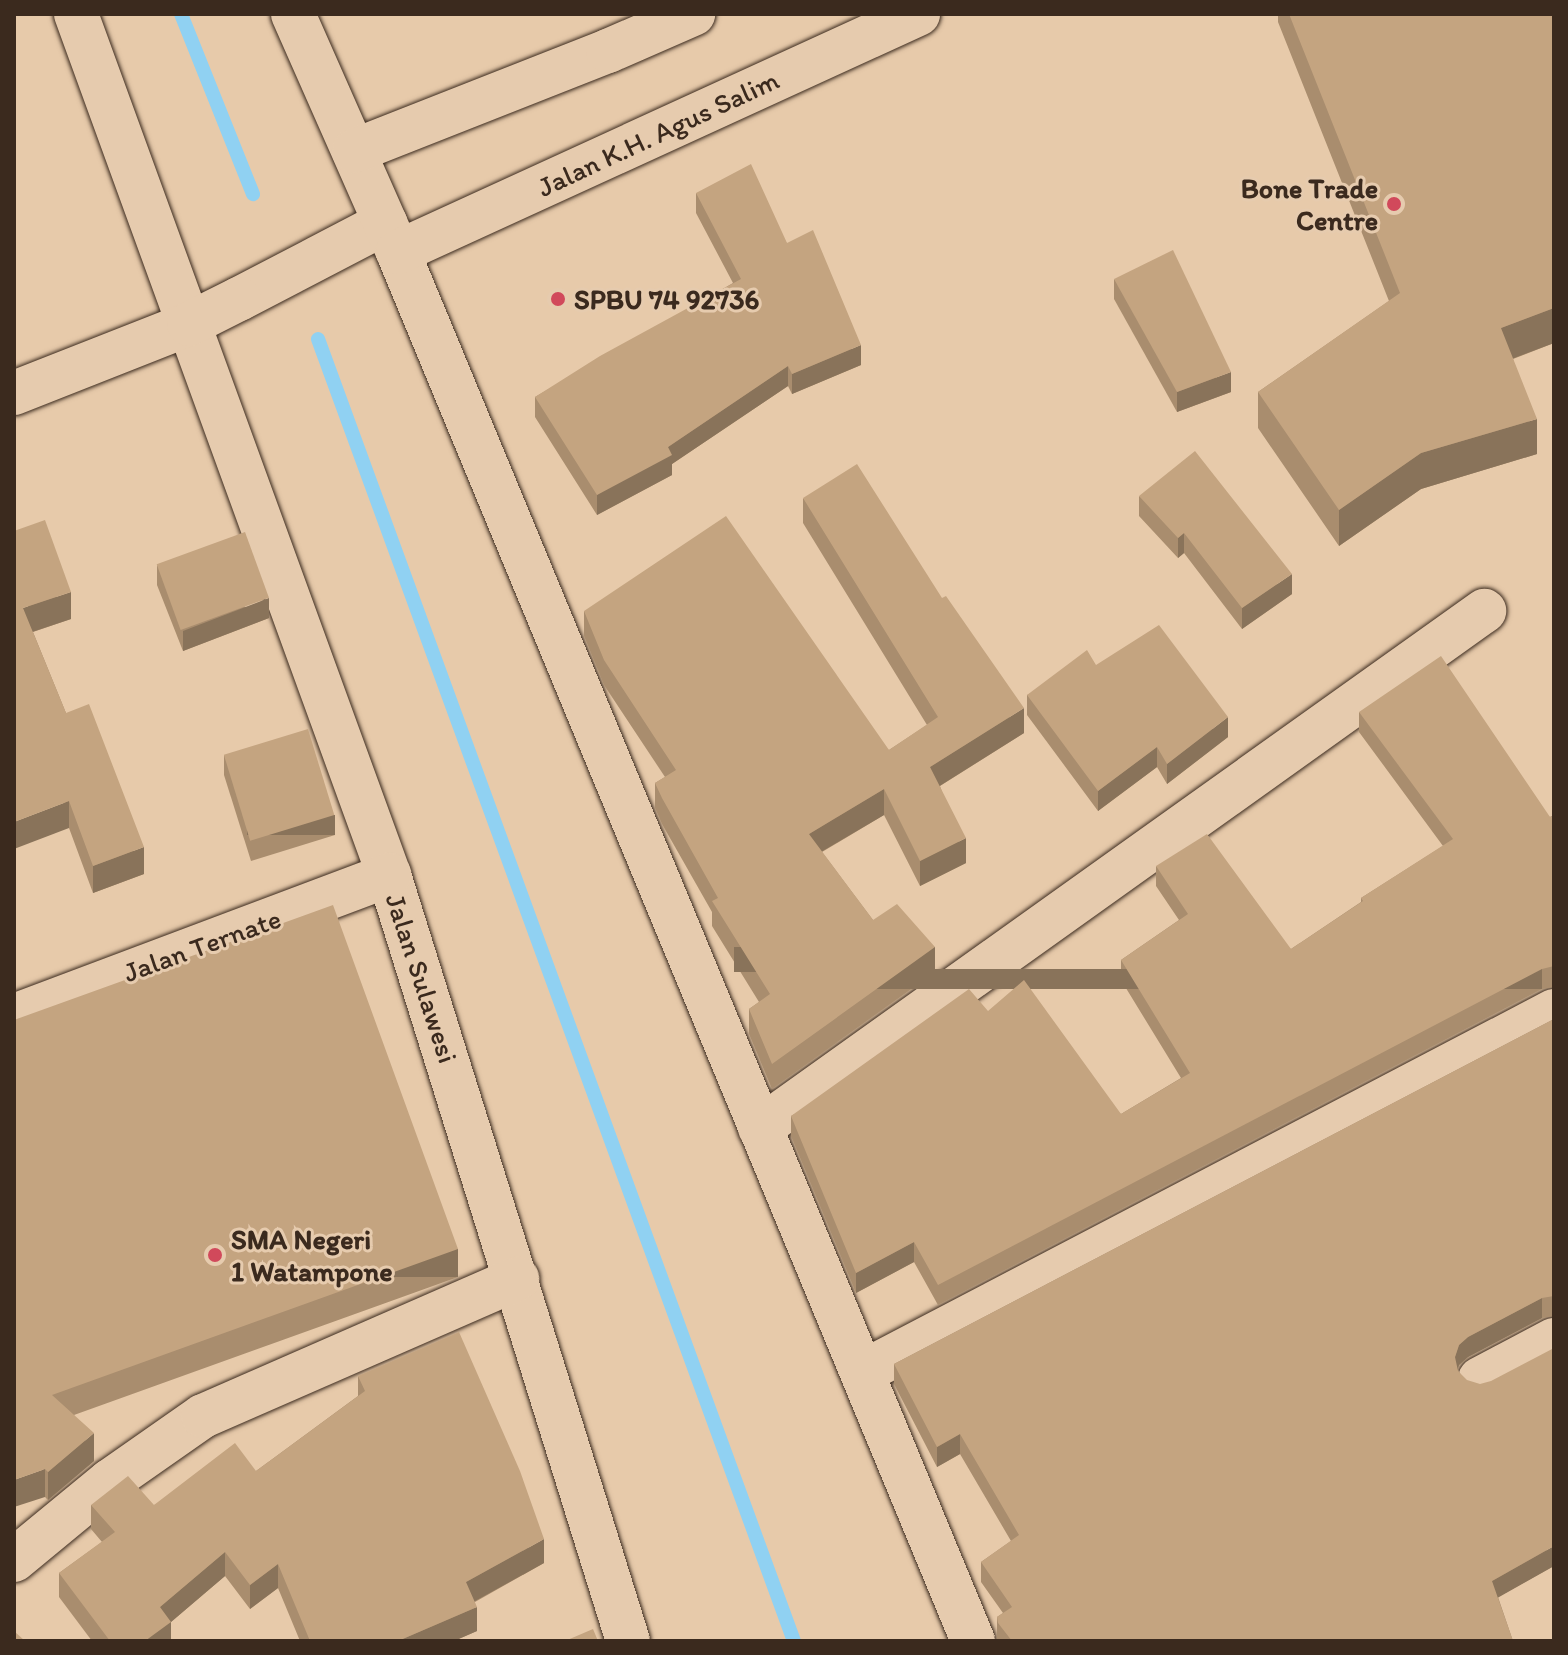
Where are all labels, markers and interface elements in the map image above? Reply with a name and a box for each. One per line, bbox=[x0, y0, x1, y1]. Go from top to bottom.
street label: Jalan K.H. Agus Salim bbox=[532, 62, 784, 204]
place label: Bone Trade Centre bbox=[1242, 171, 1378, 237]
marker: Bone Trade Centre bbox=[1385, 195, 1403, 213]
place label: SPBU 74 92736 bbox=[574, 282, 759, 316]
marker: SPBU 74 92736 bbox=[549, 290, 567, 308]
street label: Jalan Sulawesi bbox=[379, 889, 465, 1067]
street label: Jalan Ternate bbox=[121, 902, 283, 988]
place label: SMA Negeri 1 Watampone bbox=[231, 1222, 393, 1288]
marker: SMA Negeri 1 Watampone bbox=[206, 1246, 224, 1264]

